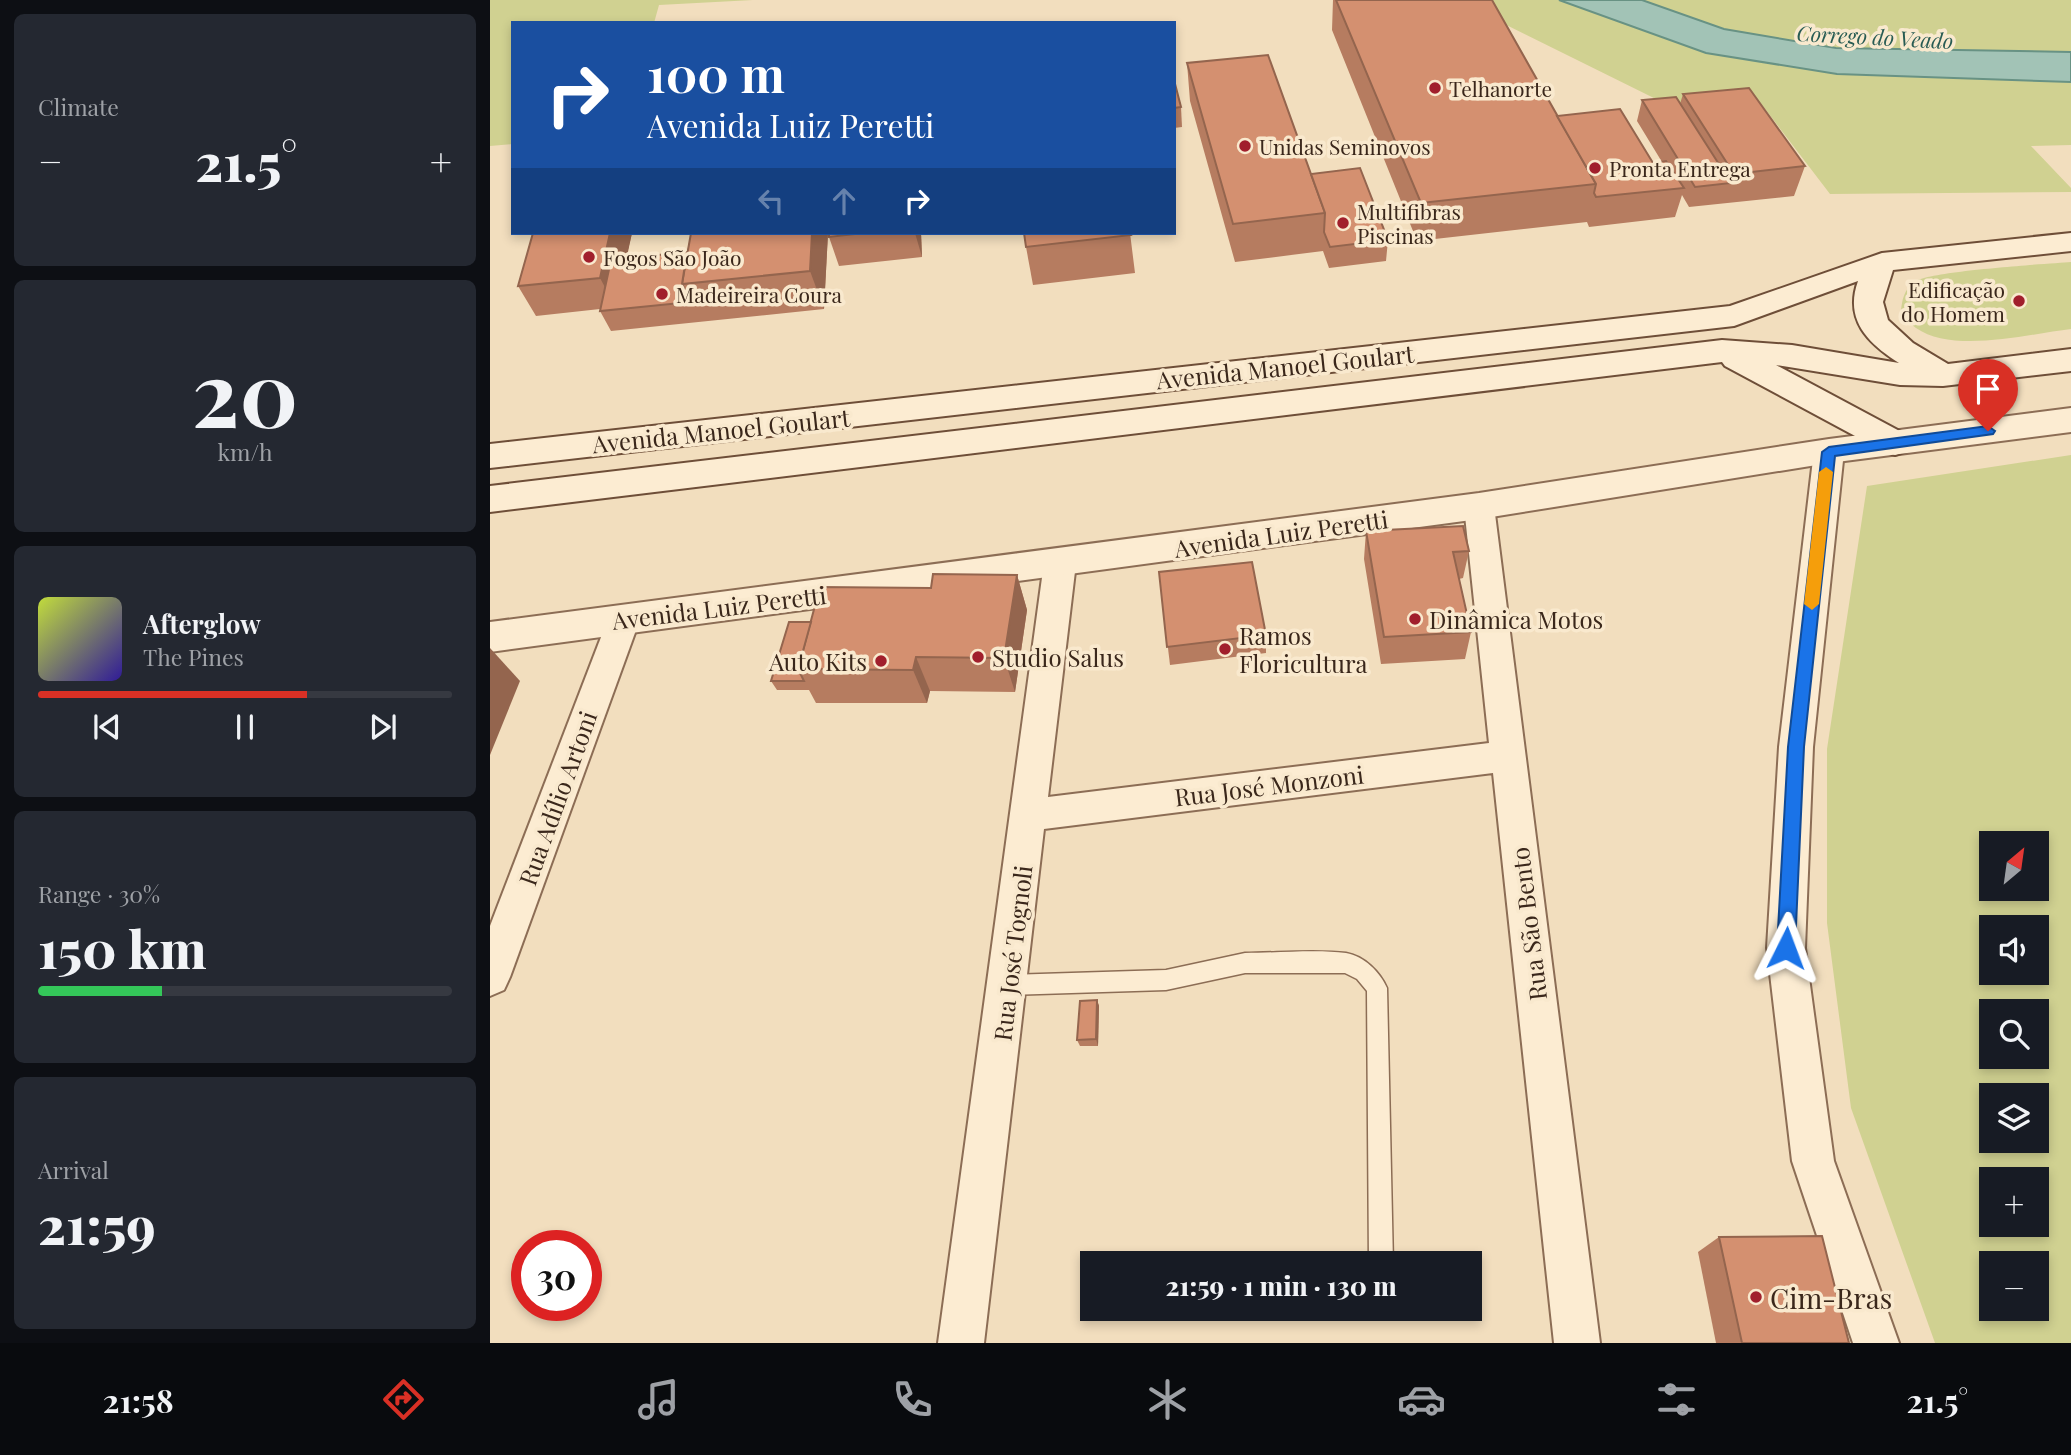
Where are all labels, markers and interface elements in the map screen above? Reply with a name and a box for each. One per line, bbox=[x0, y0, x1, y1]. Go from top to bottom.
water label: Corrego do Veado bbox=[1796, 18, 1954, 54]
text: 100 m bbox=[647, 40, 785, 105]
icon: right bbox=[532, 49, 623, 140]
place label: Telhanorte bbox=[1449, 74, 1552, 102]
marker: Telhanorte bbox=[1427, 80, 1443, 96]
text: Climate bbox=[38, 91, 119, 122]
text: Avenida Luiz Peretti bbox=[647, 103, 934, 146]
text: 21.5° bbox=[195, 126, 297, 195]
place label: Unidas Seminovos bbox=[1259, 132, 1431, 160]
text: − bbox=[38, 135, 63, 186]
text: + bbox=[430, 135, 452, 186]
marker: Unidas Seminovos bbox=[1237, 138, 1253, 154]
place label: Pronta Entrega bbox=[1609, 154, 1751, 182]
marker: Pronta Entrega bbox=[1587, 160, 1603, 176]
icon: left bbox=[752, 182, 790, 220]
icon: ahead bbox=[825, 182, 863, 220]
icon: right bbox=[898, 182, 936, 220]
place label: Multifibras Piscinas bbox=[1357, 197, 1461, 249]
marker: Multifibras Piscinas bbox=[1335, 215, 1351, 231]
place label: Fogos São João bbox=[603, 243, 741, 271]
marker: Fogos São João bbox=[581, 249, 597, 265]
place label: Edificação do Homem bbox=[1901, 275, 2005, 327]
place label: Madeireira Coura bbox=[676, 280, 843, 308]
marker: Madeireira Coura bbox=[654, 286, 670, 302]
marker: Edificação do Homem bbox=[2011, 293, 2027, 309]
text: 20 bbox=[192, 330, 298, 451]
street label: Avenida Manoel Goulart bbox=[1154, 337, 1416, 396]
pin bbox=[1958, 359, 2018, 431]
icon: arrive bbox=[1969, 370, 2007, 408]
street label: Avenida Manoel Goulart bbox=[590, 401, 852, 460]
text: km/h bbox=[217, 436, 273, 467]
street label: Avenida Luiz Peretti bbox=[1171, 502, 1390, 564]
street label: Avenida Luiz Peretti bbox=[609, 578, 828, 636]
place label: Dinâmica Motos bbox=[1429, 603, 1603, 635]
text: Afterglow bbox=[143, 606, 261, 641]
marker: Dinâmica Motos bbox=[1407, 611, 1423, 627]
place label: Ramos Floricultura bbox=[1239, 619, 1368, 679]
text: The Pines bbox=[143, 641, 244, 672]
place label: Studio Salus bbox=[992, 641, 1124, 673]
marker: Ramos Floricultura bbox=[1217, 641, 1233, 657]
place label: Auto Kits bbox=[768, 645, 867, 677]
marker: Studio Salus bbox=[970, 649, 986, 665]
marker: Auto Kits bbox=[873, 653, 889, 669]
street label: Rua Adílio Artoni bbox=[511, 706, 603, 890]
icon: previous bbox=[88, 708, 126, 746]
icon: pause bbox=[226, 708, 264, 746]
icon: next bbox=[364, 708, 402, 746]
street label: Rua José Monzoni bbox=[1173, 758, 1365, 812]
north arrow bbox=[1979, 831, 2049, 901]
map controls bbox=[1979, 831, 2049, 1321]
street label: Rua São Bento bbox=[1503, 845, 1553, 1003]
street label: Rua José Tognoli bbox=[985, 863, 1039, 1043]
text: Range · 30% bbox=[38, 878, 160, 909]
position arrow bbox=[1749, 911, 1823, 985]
text: 150 km bbox=[38, 913, 206, 982]
button: sound bbox=[1979, 915, 2049, 985]
button: search bbox=[1979, 999, 2049, 1069]
button: layers bbox=[1979, 1083, 2049, 1153]
text: Arrival bbox=[38, 1154, 109, 1185]
button: + bbox=[1979, 1167, 2049, 1237]
text: 21:59 bbox=[38, 1189, 156, 1258]
speed limit sign: 30 bbox=[511, 1230, 602, 1321]
button: − bbox=[1979, 1251, 2049, 1321]
text: 21:59 · 1 min · 130 m bbox=[1165, 1268, 1397, 1303]
place label: Cim-Bras bbox=[1770, 1279, 1892, 1316]
marker: Cim-Bras bbox=[1748, 1289, 1764, 1305]
icon: directions bbox=[379, 1375, 428, 1424]
icon: music bbox=[634, 1375, 683, 1424]
icon: phone bbox=[888, 1375, 937, 1424]
icon: climate bbox=[1143, 1375, 1192, 1424]
icon: car bbox=[1397, 1375, 1446, 1424]
icon: filters bbox=[1652, 1375, 1701, 1424]
text: 21:58 bbox=[103, 1378, 174, 1421]
text: 21.5° bbox=[1907, 1378, 1968, 1421]

